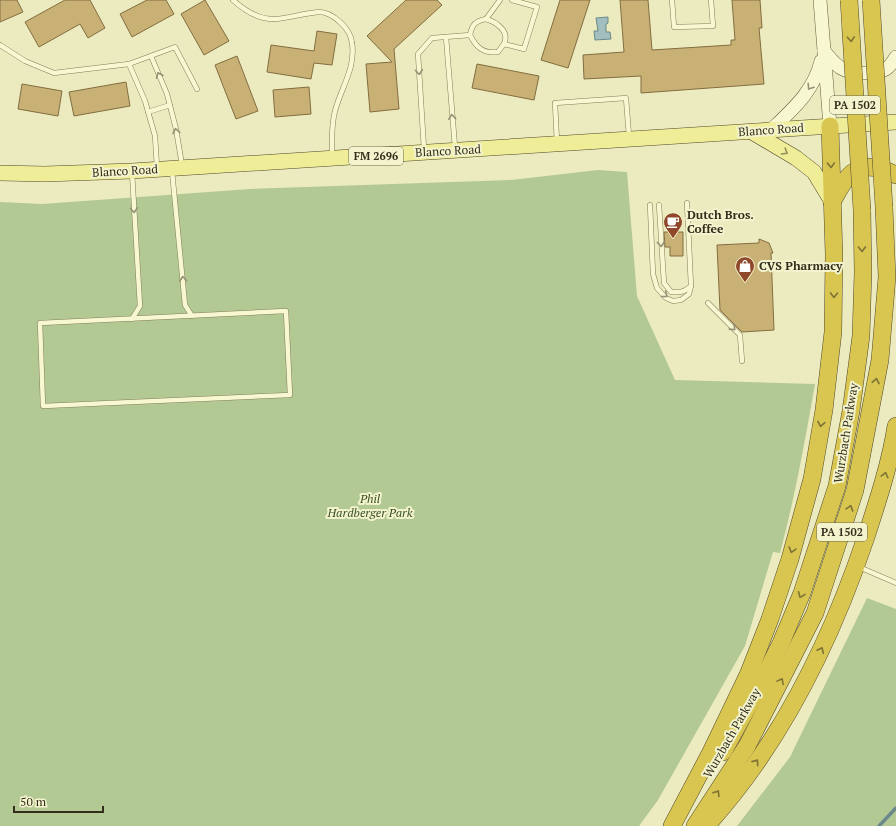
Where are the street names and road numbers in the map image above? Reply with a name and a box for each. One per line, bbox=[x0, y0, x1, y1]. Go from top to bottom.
road number: PA 1502 bbox=[830, 96, 880, 114]
street label: Blanco Road bbox=[738, 120, 805, 139]
street label: Blanco Road bbox=[415, 141, 482, 160]
road number: FM 2696 bbox=[349, 147, 403, 165]
street label: Blanco Road bbox=[92, 161, 159, 180]
street label: Wurzbach Parkway bbox=[830, 381, 861, 484]
road number: PA 1502 bbox=[817, 523, 867, 541]
street label: Wurzbach Parkway bbox=[700, 685, 764, 780]

